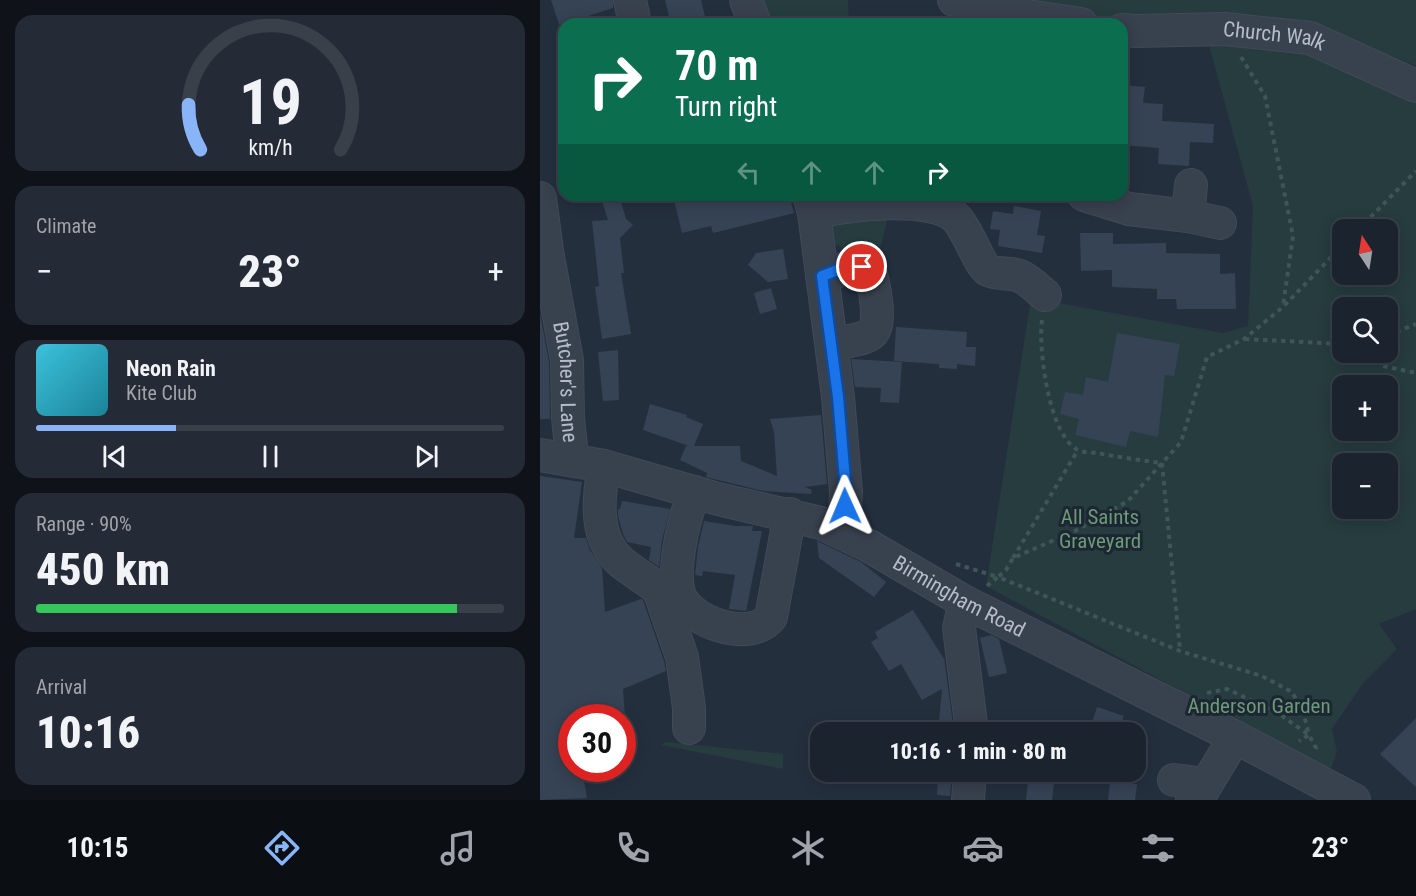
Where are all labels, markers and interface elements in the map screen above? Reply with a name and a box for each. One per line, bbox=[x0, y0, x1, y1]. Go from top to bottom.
street label: Church Walk bbox=[1222, 17, 1330, 56]
text: 70 m bbox=[675, 41, 758, 90]
icon: right bbox=[576, 42, 654, 120]
text: 19 bbox=[238, 66, 302, 139]
text: Turn right bbox=[675, 91, 777, 123]
text: km/h bbox=[248, 135, 292, 160]
icon: left bbox=[732, 156, 765, 189]
icon: ahead bbox=[795, 156, 828, 189]
icon: ahead bbox=[858, 156, 891, 189]
icon: right bbox=[921, 156, 954, 189]
text: Climate bbox=[36, 214, 96, 238]
north arrow bbox=[1332, 219, 1398, 285]
map controls bbox=[1332, 219, 1398, 519]
pin bbox=[836, 241, 887, 292]
text: 23° bbox=[238, 245, 302, 298]
icon: arrive bbox=[845, 250, 878, 283]
text: − bbox=[36, 252, 53, 291]
text: + bbox=[488, 252, 504, 291]
button: search bbox=[1332, 297, 1398, 363]
street label: Butcher's Lane bbox=[548, 319, 582, 444]
text: Neon Rain bbox=[126, 356, 216, 381]
button: + bbox=[1332, 375, 1398, 441]
text: Kite Club bbox=[126, 381, 197, 405]
icon: previous bbox=[98, 440, 131, 473]
icon: pause bbox=[254, 440, 287, 473]
icon: next bbox=[410, 440, 443, 473]
button: − bbox=[1332, 453, 1398, 519]
position arrow bbox=[813, 474, 877, 538]
park label: All Saints Graveyard bbox=[1059, 505, 1141, 553]
text: Range · 90% bbox=[36, 512, 132, 536]
text: 450 km bbox=[36, 543, 170, 596]
street label: Birmingham Road bbox=[889, 551, 1029, 642]
text: Arrival bbox=[36, 675, 87, 699]
park label: Anderson Garden bbox=[1187, 694, 1331, 718]
speed limit sign: 30 bbox=[558, 704, 636, 782]
text: 10:16 bbox=[36, 706, 140, 759]
text: 10:16 · 1 min · 80 m bbox=[890, 739, 1066, 764]
icon: directions bbox=[261, 827, 303, 869]
icon: music bbox=[437, 827, 479, 869]
icon: phone bbox=[612, 827, 654, 869]
icon: climate bbox=[787, 827, 829, 869]
icon: car bbox=[962, 827, 1004, 869]
icon: filters bbox=[1137, 827, 1179, 869]
text: 10:15 bbox=[67, 832, 128, 864]
text: 23° bbox=[1312, 832, 1349, 864]

